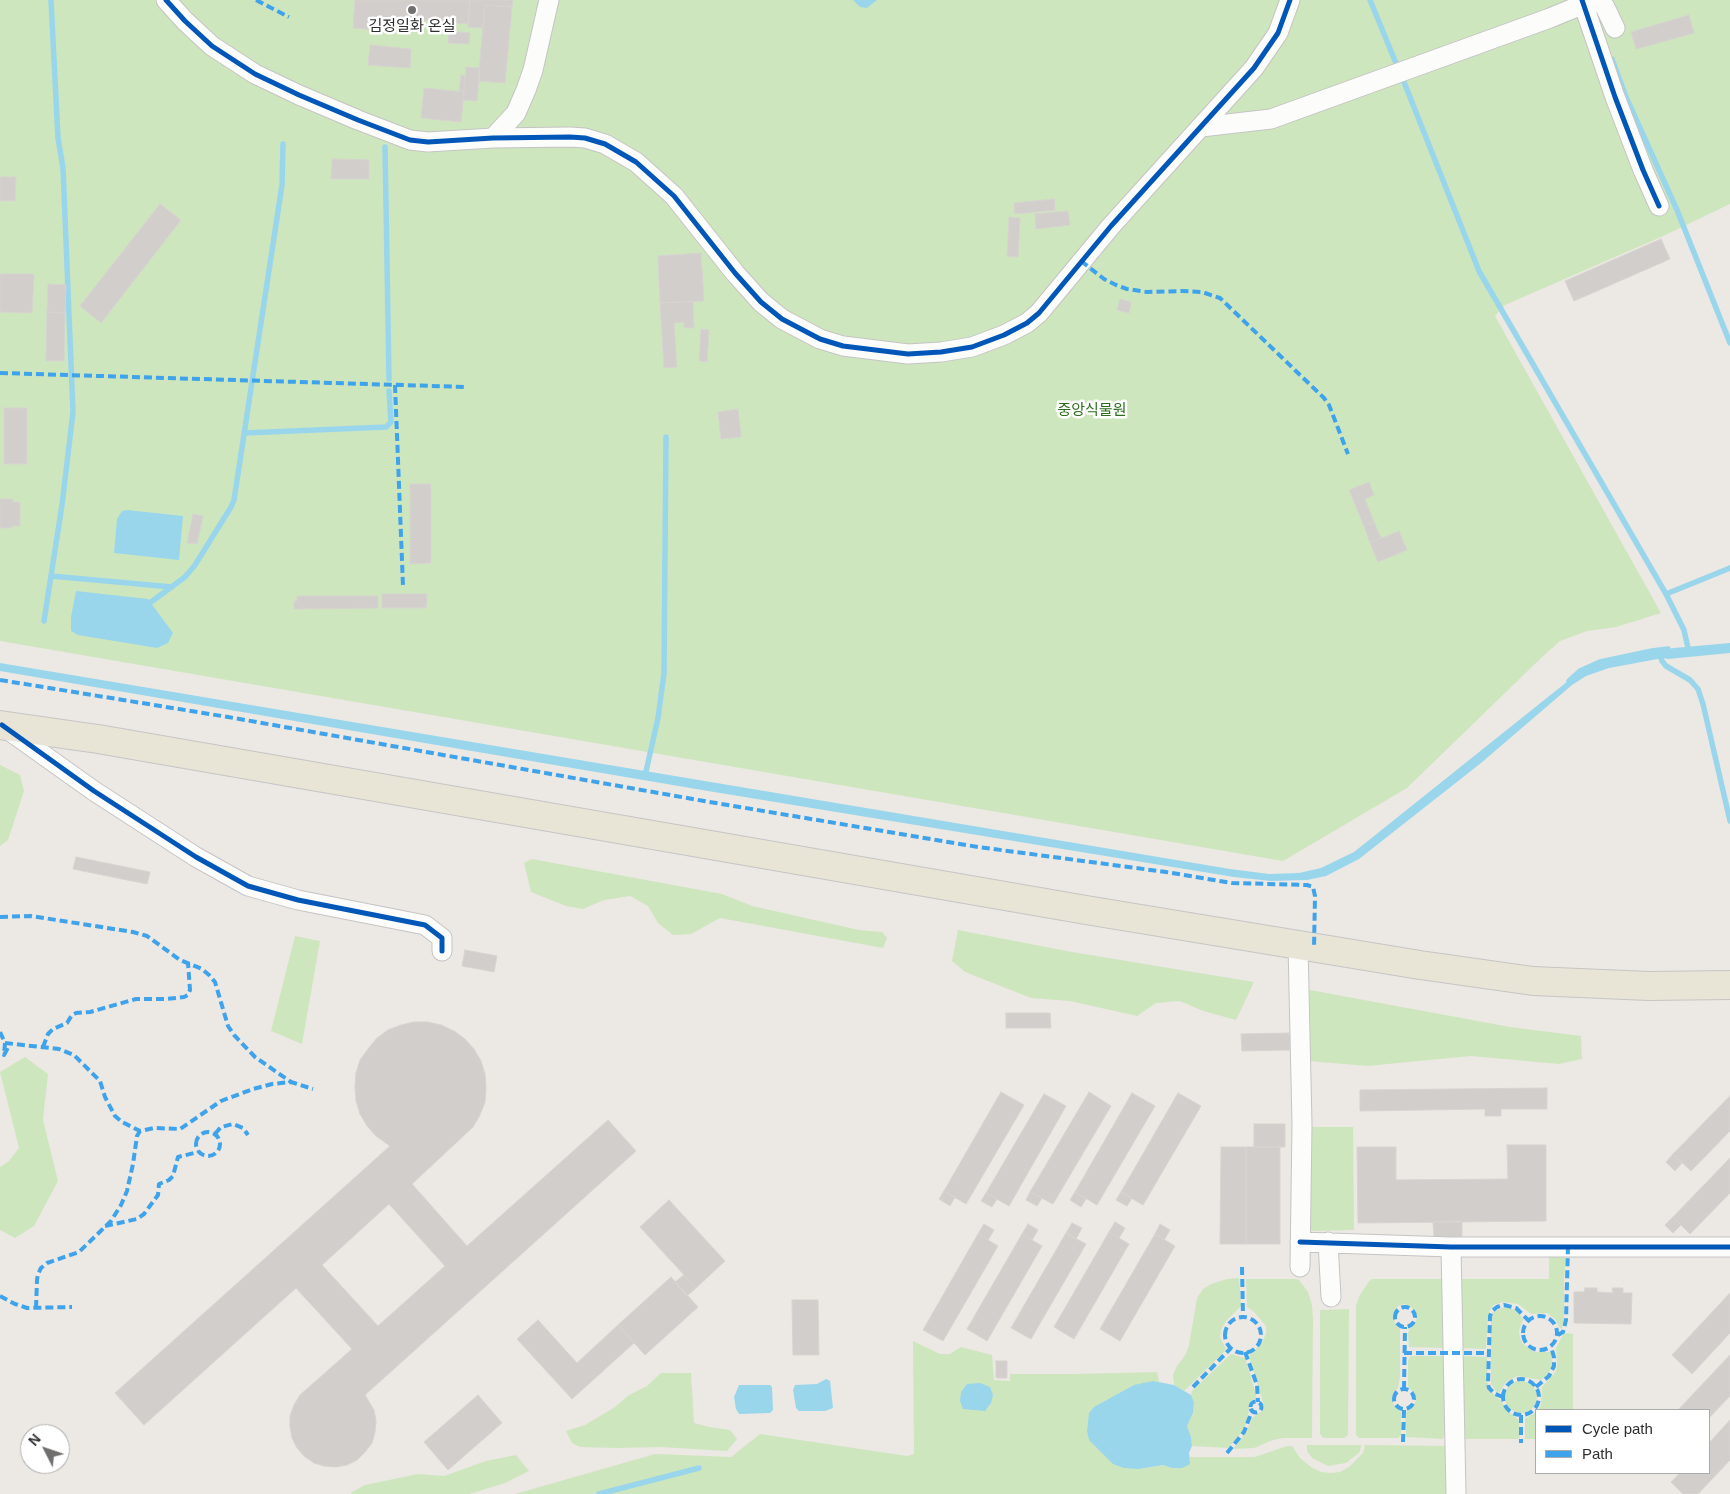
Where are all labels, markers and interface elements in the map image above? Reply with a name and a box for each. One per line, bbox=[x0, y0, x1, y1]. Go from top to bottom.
marker: 김정일화 온실 bbox=[406, 4, 418, 16]
place label: 김정일화 온실 bbox=[369, 18, 455, 36]
park label: 중앙식물원 bbox=[1058, 402, 1126, 420]
legend bbox=[1535, 1409, 1710, 1474]
text: Cycle path bbox=[1582, 1420, 1653, 1437]
north arrow bbox=[20, 1424, 70, 1474]
text: N bbox=[25, 1431, 44, 1449]
text: Path bbox=[1582, 1445, 1613, 1462]

